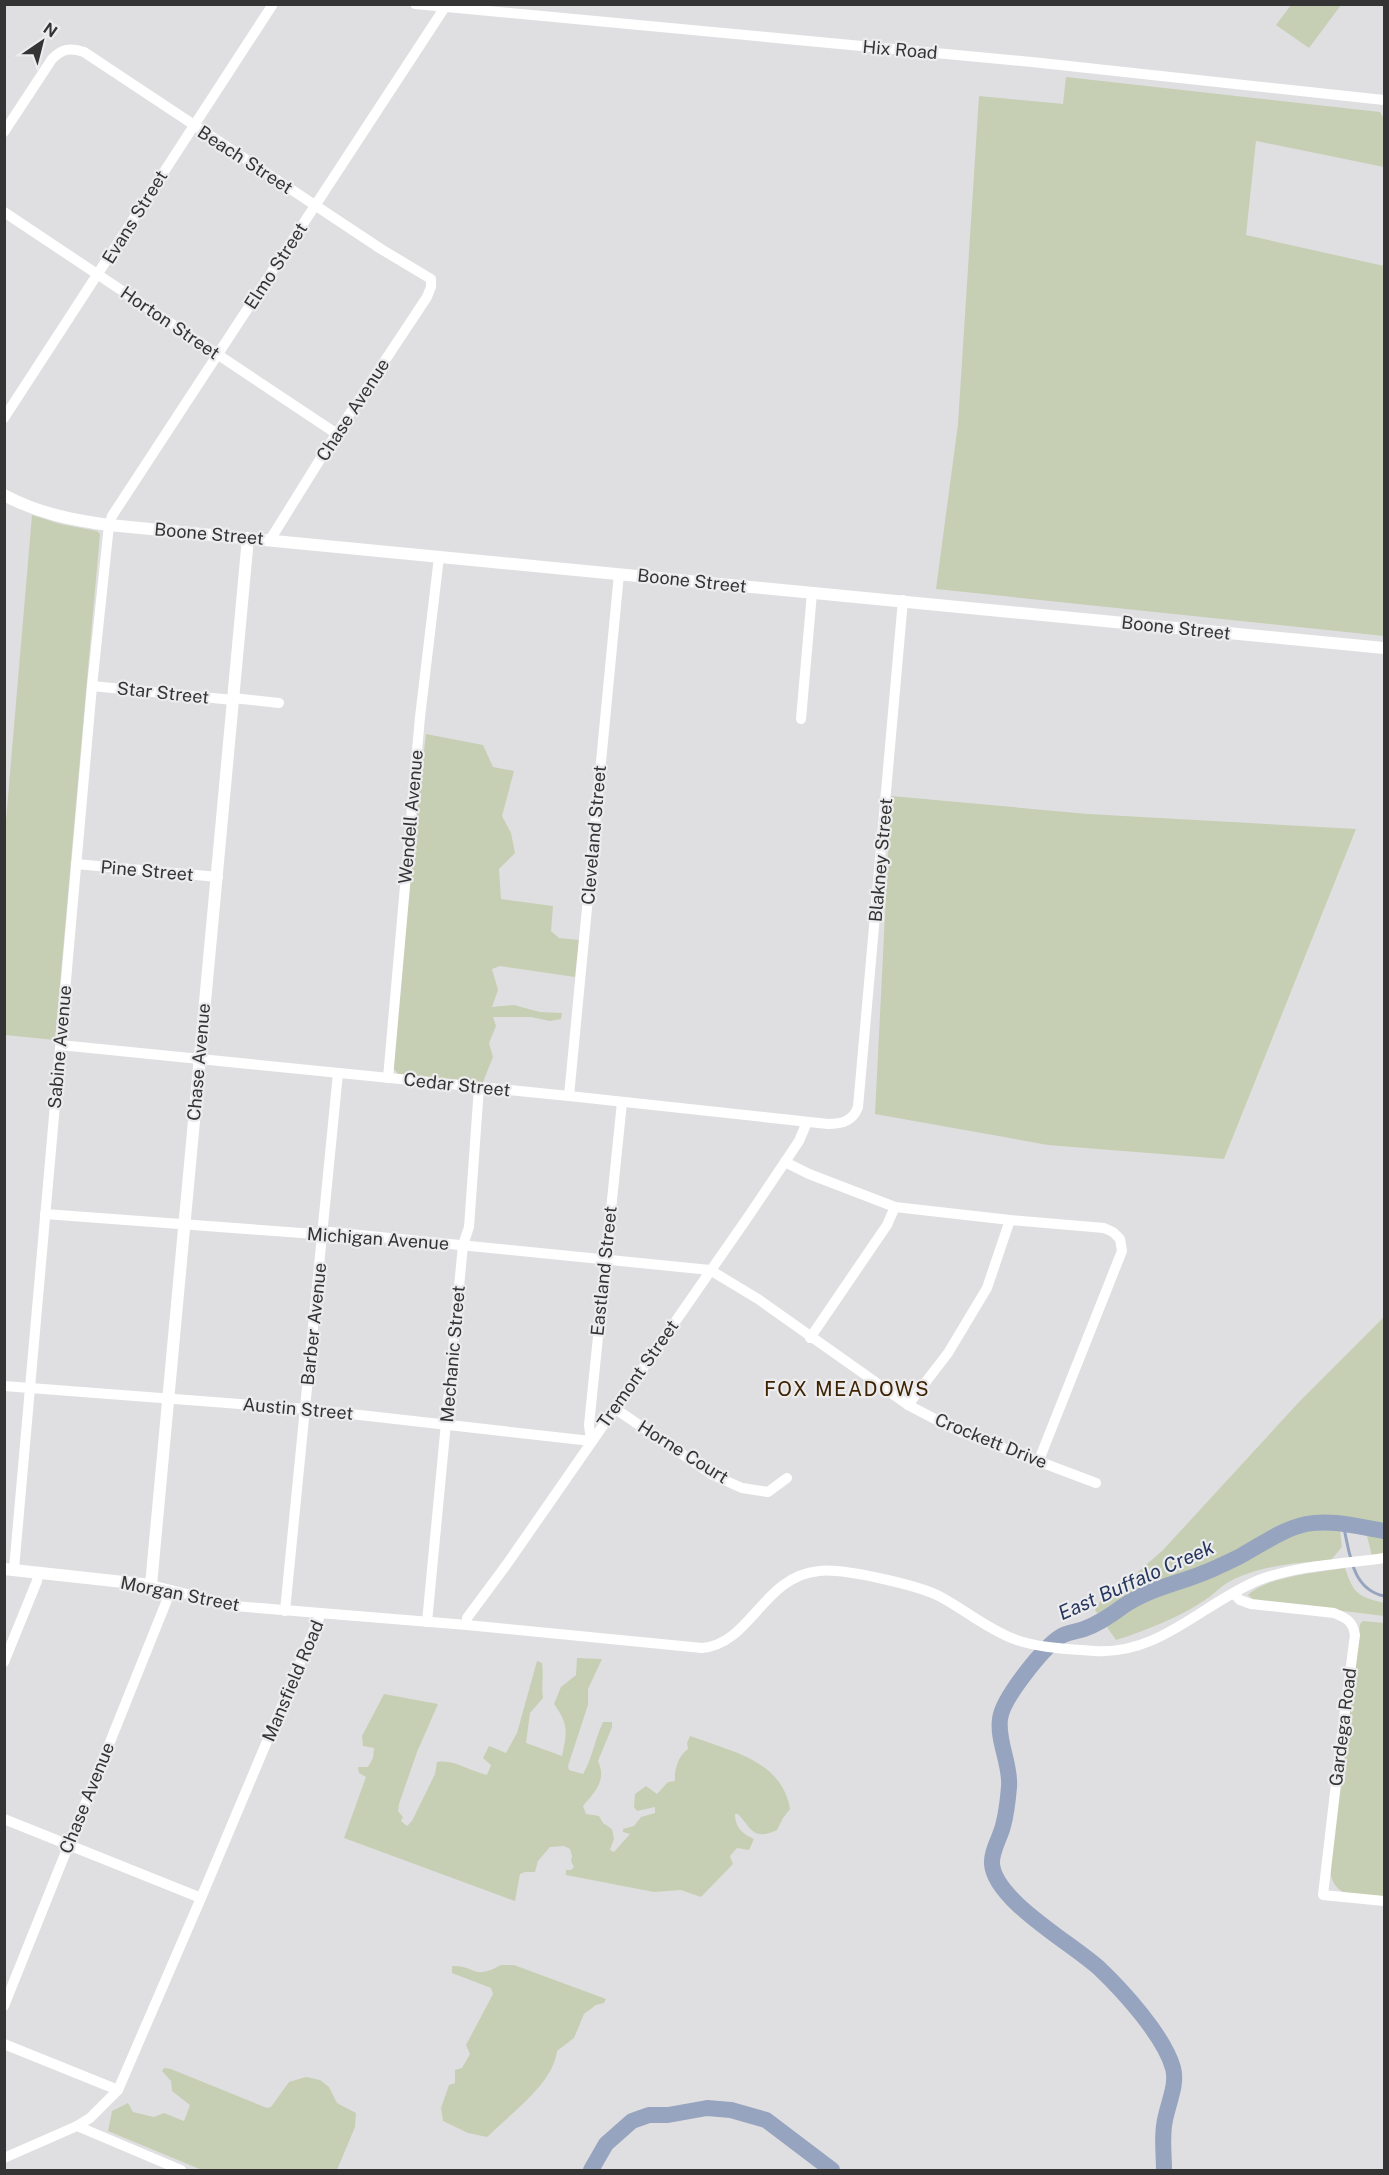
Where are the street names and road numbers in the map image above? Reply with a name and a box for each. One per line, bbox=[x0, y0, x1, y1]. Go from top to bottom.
street label: Hix Road bbox=[862, 36, 939, 63]
street label: Beach Street bbox=[194, 121, 297, 198]
street label: Evans Street bbox=[98, 166, 172, 267]
street label: Elmo Street bbox=[240, 219, 311, 313]
street label: Horton Street bbox=[117, 282, 224, 363]
street label: Chase Avenue bbox=[312, 355, 394, 465]
street label: Boone Street bbox=[153, 518, 265, 549]
street label: Boone Street bbox=[636, 564, 748, 597]
street label: Boone Street bbox=[1120, 611, 1232, 644]
street label: Star Street bbox=[116, 677, 210, 708]
street label: Wendell Avenue bbox=[394, 749, 427, 885]
street label: Cleveland Street bbox=[577, 764, 610, 906]
street label: Blakney Street bbox=[865, 797, 896, 923]
street label: Pine Street bbox=[100, 856, 195, 885]
street label: Sabine Avenue bbox=[44, 984, 75, 1110]
street label: Chase Avenue bbox=[183, 1002, 214, 1122]
street label: Cedar Street bbox=[403, 1068, 511, 1101]
street label: Eastland Street bbox=[586, 1205, 621, 1337]
street label: Michigan Avenue bbox=[306, 1223, 450, 1254]
street label: Barber Avenue bbox=[297, 1262, 330, 1386]
street label: Mechanic Street bbox=[436, 1285, 469, 1423]
street label: Tremont Street bbox=[593, 1316, 683, 1432]
street label: Austin Street bbox=[242, 1393, 354, 1424]
street label: Crockett Drive bbox=[932, 1408, 1050, 1473]
street label: Horne Court bbox=[634, 1415, 732, 1488]
street label: Morgan Street bbox=[119, 1572, 241, 1615]
street label: Mansfield Road bbox=[258, 1617, 328, 1745]
street label: Gardega Road bbox=[1325, 1667, 1360, 1787]
street label: Chase Avenue bbox=[55, 1739, 118, 1856]

